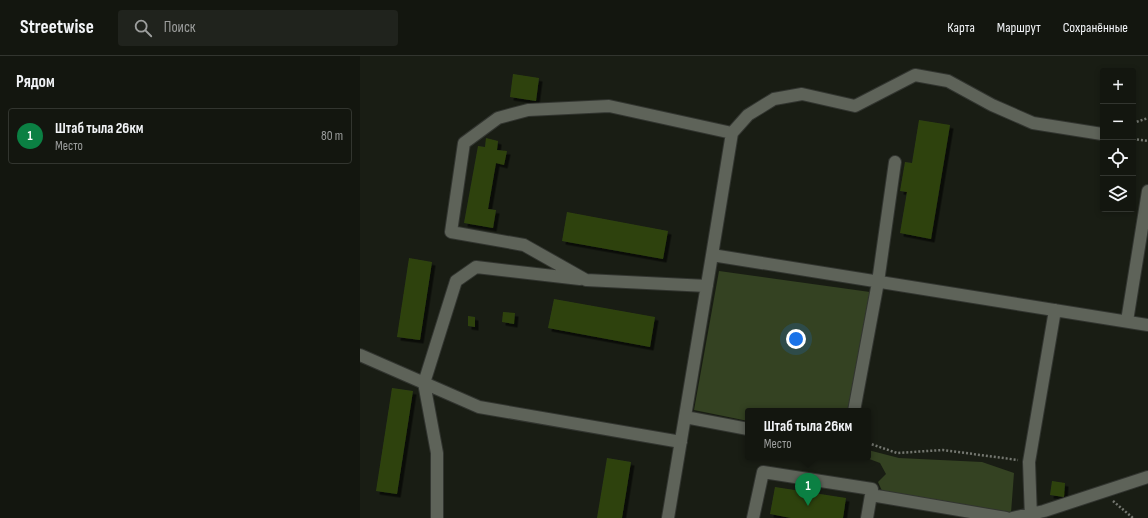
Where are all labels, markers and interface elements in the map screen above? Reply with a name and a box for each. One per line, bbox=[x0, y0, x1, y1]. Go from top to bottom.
search box bbox=[118, 10, 398, 46]
text: Streetwise bbox=[20, 16, 94, 39]
icon: search bbox=[132, 17, 154, 39]
text: Поиск bbox=[164, 18, 195, 37]
text: Карта bbox=[947, 19, 975, 36]
text: Маршрут bbox=[997, 19, 1041, 36]
text: Сохранённые bbox=[1063, 19, 1128, 36]
map controls bbox=[1100, 68, 1136, 212]
button: + bbox=[1100, 68, 1136, 104]
text: Рядом bbox=[16, 72, 55, 92]
button: − bbox=[1100, 104, 1136, 140]
text: Штаб тыла 26км bbox=[55, 119, 143, 138]
text: 1 bbox=[27, 128, 33, 144]
text: 80 m bbox=[321, 128, 343, 144]
text: Место bbox=[55, 138, 83, 154]
button: locate bbox=[1100, 140, 1136, 176]
button: layers bbox=[1100, 176, 1136, 212]
your location bbox=[786, 329, 806, 349]
popup bbox=[745, 408, 871, 460]
text: Штаб тыла 26км bbox=[764, 417, 852, 436]
text: Место bbox=[764, 436, 792, 452]
pin: 1 bbox=[795, 473, 821, 506]

